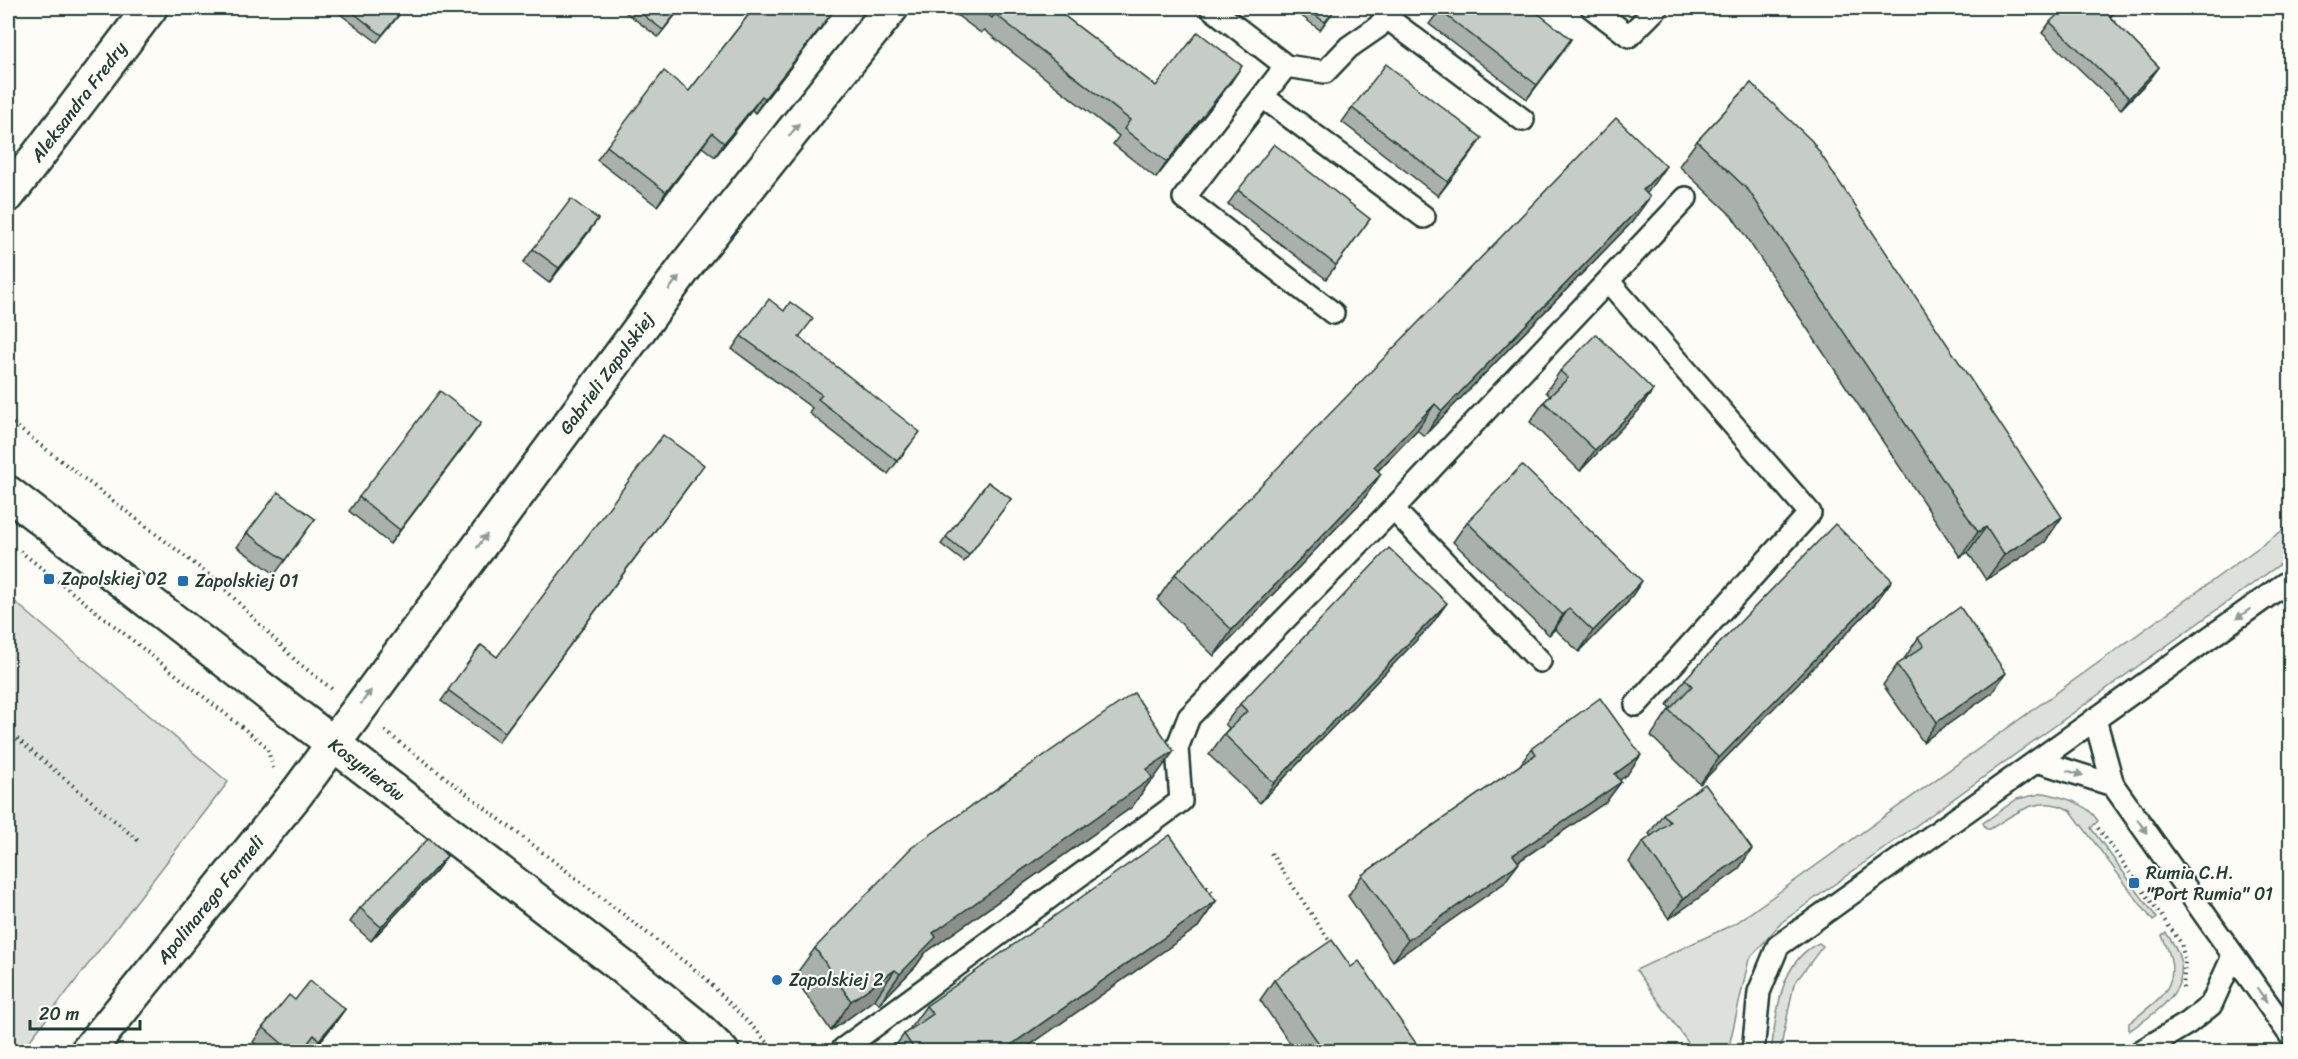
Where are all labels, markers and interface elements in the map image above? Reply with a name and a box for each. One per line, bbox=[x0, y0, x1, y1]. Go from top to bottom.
street label: Aleksandra Fredry bbox=[21, 34, 136, 170]
one-way arrow bbox=[788, 122, 800, 137]
one-way arrow bbox=[668, 275, 680, 291]
street label: Gabrieli Zapolskiej bbox=[551, 305, 663, 441]
one-way arrow bbox=[476, 533, 488, 548]
place label: Zapolskiej 02 bbox=[61, 563, 167, 595]
place label: Zapolskiej 01 bbox=[195, 565, 299, 597]
marker: Zapolskiej 02 bbox=[42, 572, 56, 586]
marker: Zapolskiej 01 bbox=[176, 574, 190, 588]
one-way arrow bbox=[2235, 608, 2251, 620]
one-way arrow bbox=[360, 689, 372, 705]
street label: Kosynierów bbox=[321, 729, 413, 810]
one-way arrow bbox=[2066, 769, 2084, 778]
one-way arrow bbox=[2136, 818, 2148, 834]
street label: Apolinarego Formeli bbox=[148, 827, 273, 972]
place label: Rumia C.H. "Port Rumia" 01 bbox=[2146, 857, 2273, 910]
marker: Rumia C.H. "Port Rumia" 01 bbox=[2127, 876, 2141, 890]
place label: Zapolskiej 2 bbox=[789, 964, 884, 996]
marker: Zapolskiej 2 bbox=[770, 973, 784, 987]
one-way arrow bbox=[2256, 987, 2268, 1003]
scale bar bbox=[30, 993, 140, 1031]
text: 20 m bbox=[39, 998, 79, 1030]

